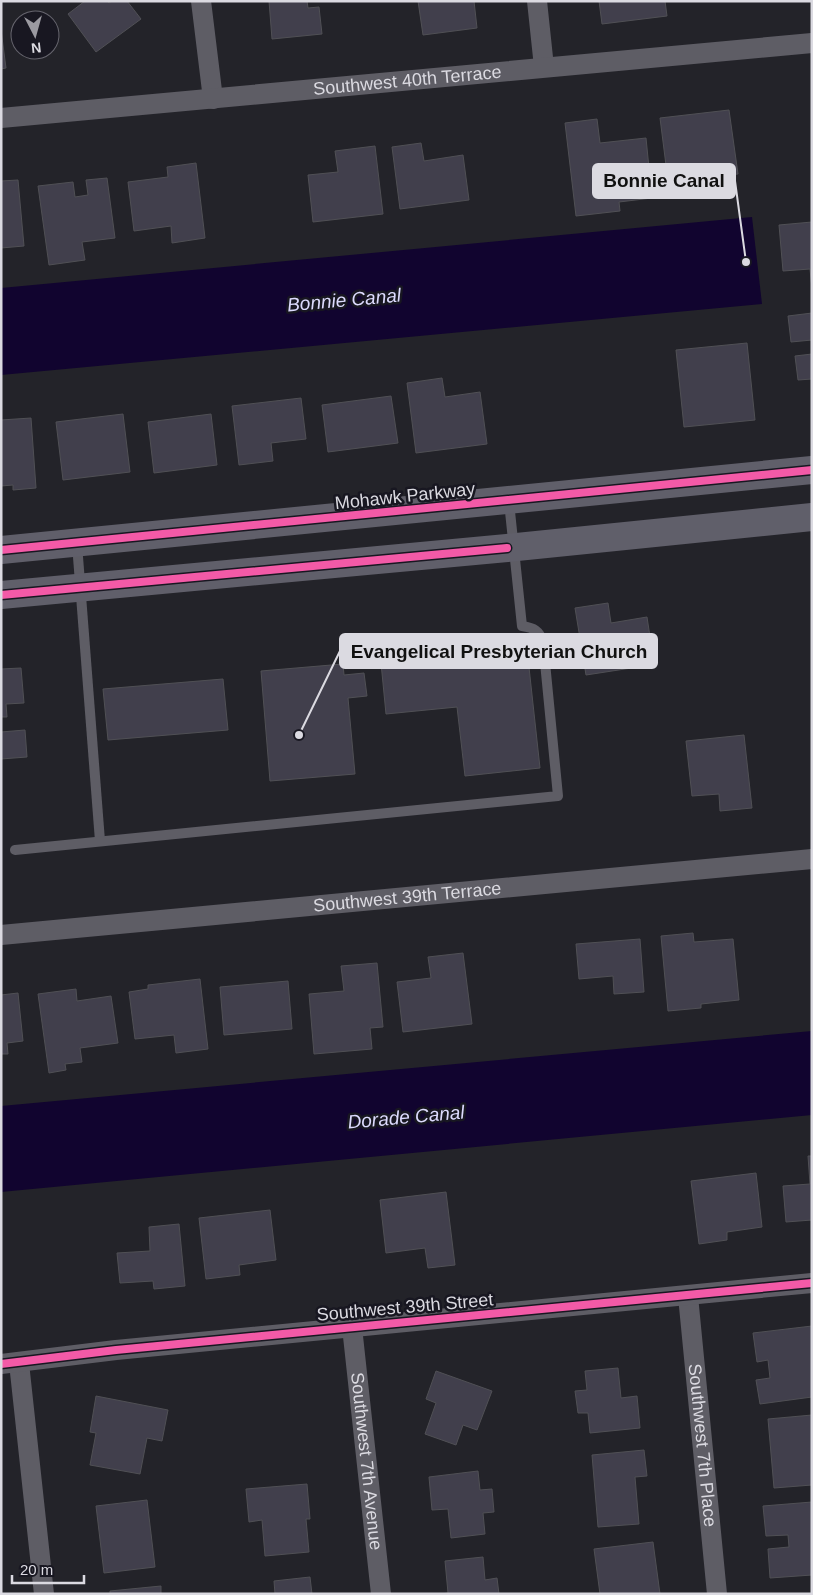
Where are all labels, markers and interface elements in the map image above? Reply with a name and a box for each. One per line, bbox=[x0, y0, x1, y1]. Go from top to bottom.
north arrow bbox=[10, 10, 60, 60]
text: N bbox=[30, 39, 42, 56]
street label: Southwest 40th Terrace bbox=[312, 62, 502, 99]
callout: Bonnie Canal bbox=[593, 164, 735, 198]
text: Bonnie Canal bbox=[603, 170, 725, 191]
water label: Bonnie Canal bbox=[286, 285, 403, 315]
street label: Mohawk Parkway bbox=[334, 479, 476, 513]
callout: Evangelical Presbyterian Church bbox=[340, 634, 657, 668]
text: Evangelical Presbyterian Church bbox=[351, 641, 647, 662]
street label: Southwest 39th Terrace bbox=[312, 878, 502, 916]
water label: Dorade Canal bbox=[347, 1101, 466, 1133]
street label: Southwest 39th Street bbox=[316, 1289, 494, 1325]
street label: Southwest 7th Place bbox=[685, 1363, 720, 1528]
street label: Southwest 7th Avenue bbox=[347, 1371, 386, 1551]
scale bar bbox=[12, 1552, 85, 1584]
text: 20 m bbox=[20, 1561, 53, 1578]

